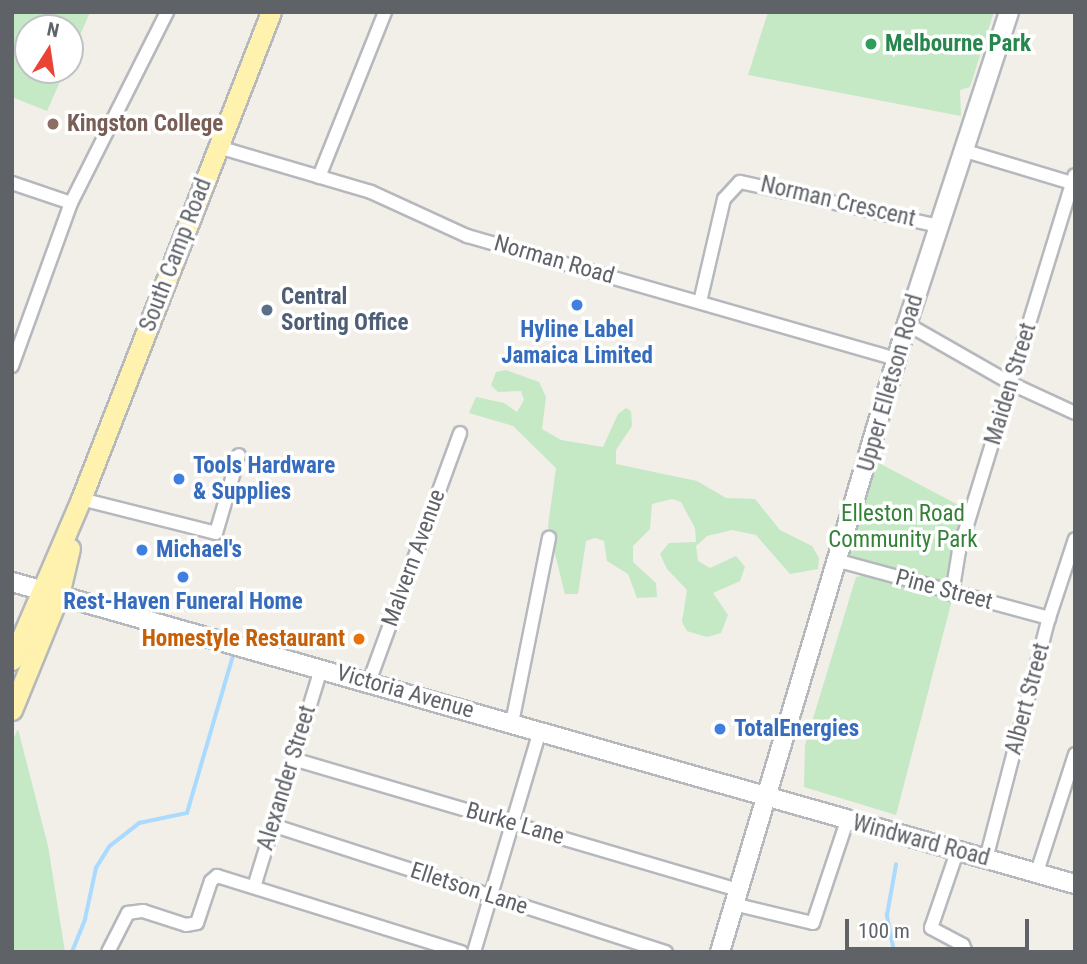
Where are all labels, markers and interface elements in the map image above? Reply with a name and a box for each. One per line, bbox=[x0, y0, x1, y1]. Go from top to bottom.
north arrow bbox=[14, 14, 84, 84]
text: N bbox=[45, 17, 61, 42]
place label: Melbourne Park bbox=[885, 30, 1031, 58]
marker: Melbourne Park bbox=[863, 36, 879, 52]
place label: Kingston College bbox=[67, 110, 223, 138]
marker: Kingston College bbox=[45, 116, 61, 132]
street label: Norman Crescent bbox=[758, 171, 918, 233]
street label: South Camp Road bbox=[134, 174, 218, 336]
street label: Norman Road bbox=[491, 230, 617, 290]
place label: Central Sorting Office bbox=[281, 283, 408, 337]
street label: Upper Elletson Road bbox=[853, 291, 929, 475]
marker: Hyline Label Jamaica Limited bbox=[569, 297, 585, 313]
marker: Central Sorting Office bbox=[259, 302, 275, 318]
place label: Hyline Label Jamaica Limited bbox=[501, 316, 653, 370]
street label: Maiden Street bbox=[979, 320, 1043, 448]
place label: Tools Hardware & Supplies bbox=[193, 452, 335, 506]
marker: Tools Hardware & Supplies bbox=[171, 471, 187, 487]
street label: Malvern Avenue bbox=[376, 486, 452, 630]
park label: Elleston Road Community Park bbox=[828, 500, 978, 554]
place label: Michael's bbox=[156, 536, 242, 564]
marker: Michael's bbox=[134, 542, 150, 558]
street label: Pine Street bbox=[893, 564, 995, 616]
marker: Rest-Haven Funeral Home bbox=[175, 569, 191, 585]
place label: Rest-Haven Funeral Home bbox=[63, 588, 303, 616]
place label: Homestyle Restaurant bbox=[142, 625, 345, 653]
marker: Homestyle Restaurant bbox=[351, 631, 367, 647]
street label: Albert Street bbox=[1000, 640, 1056, 758]
street label: Victoria Avenue bbox=[333, 659, 477, 725]
street label: Alexander Street bbox=[252, 702, 322, 854]
place label: TotalEnergies bbox=[734, 715, 859, 743]
marker: TotalEnergies bbox=[712, 721, 728, 737]
street label: Burke Lane bbox=[463, 797, 567, 851]
street label: Windward Road bbox=[849, 809, 993, 873]
street label: Elletson Lane bbox=[407, 857, 531, 921]
scale bar bbox=[849, 904, 1033, 948]
text: 100 m bbox=[858, 919, 910, 943]

